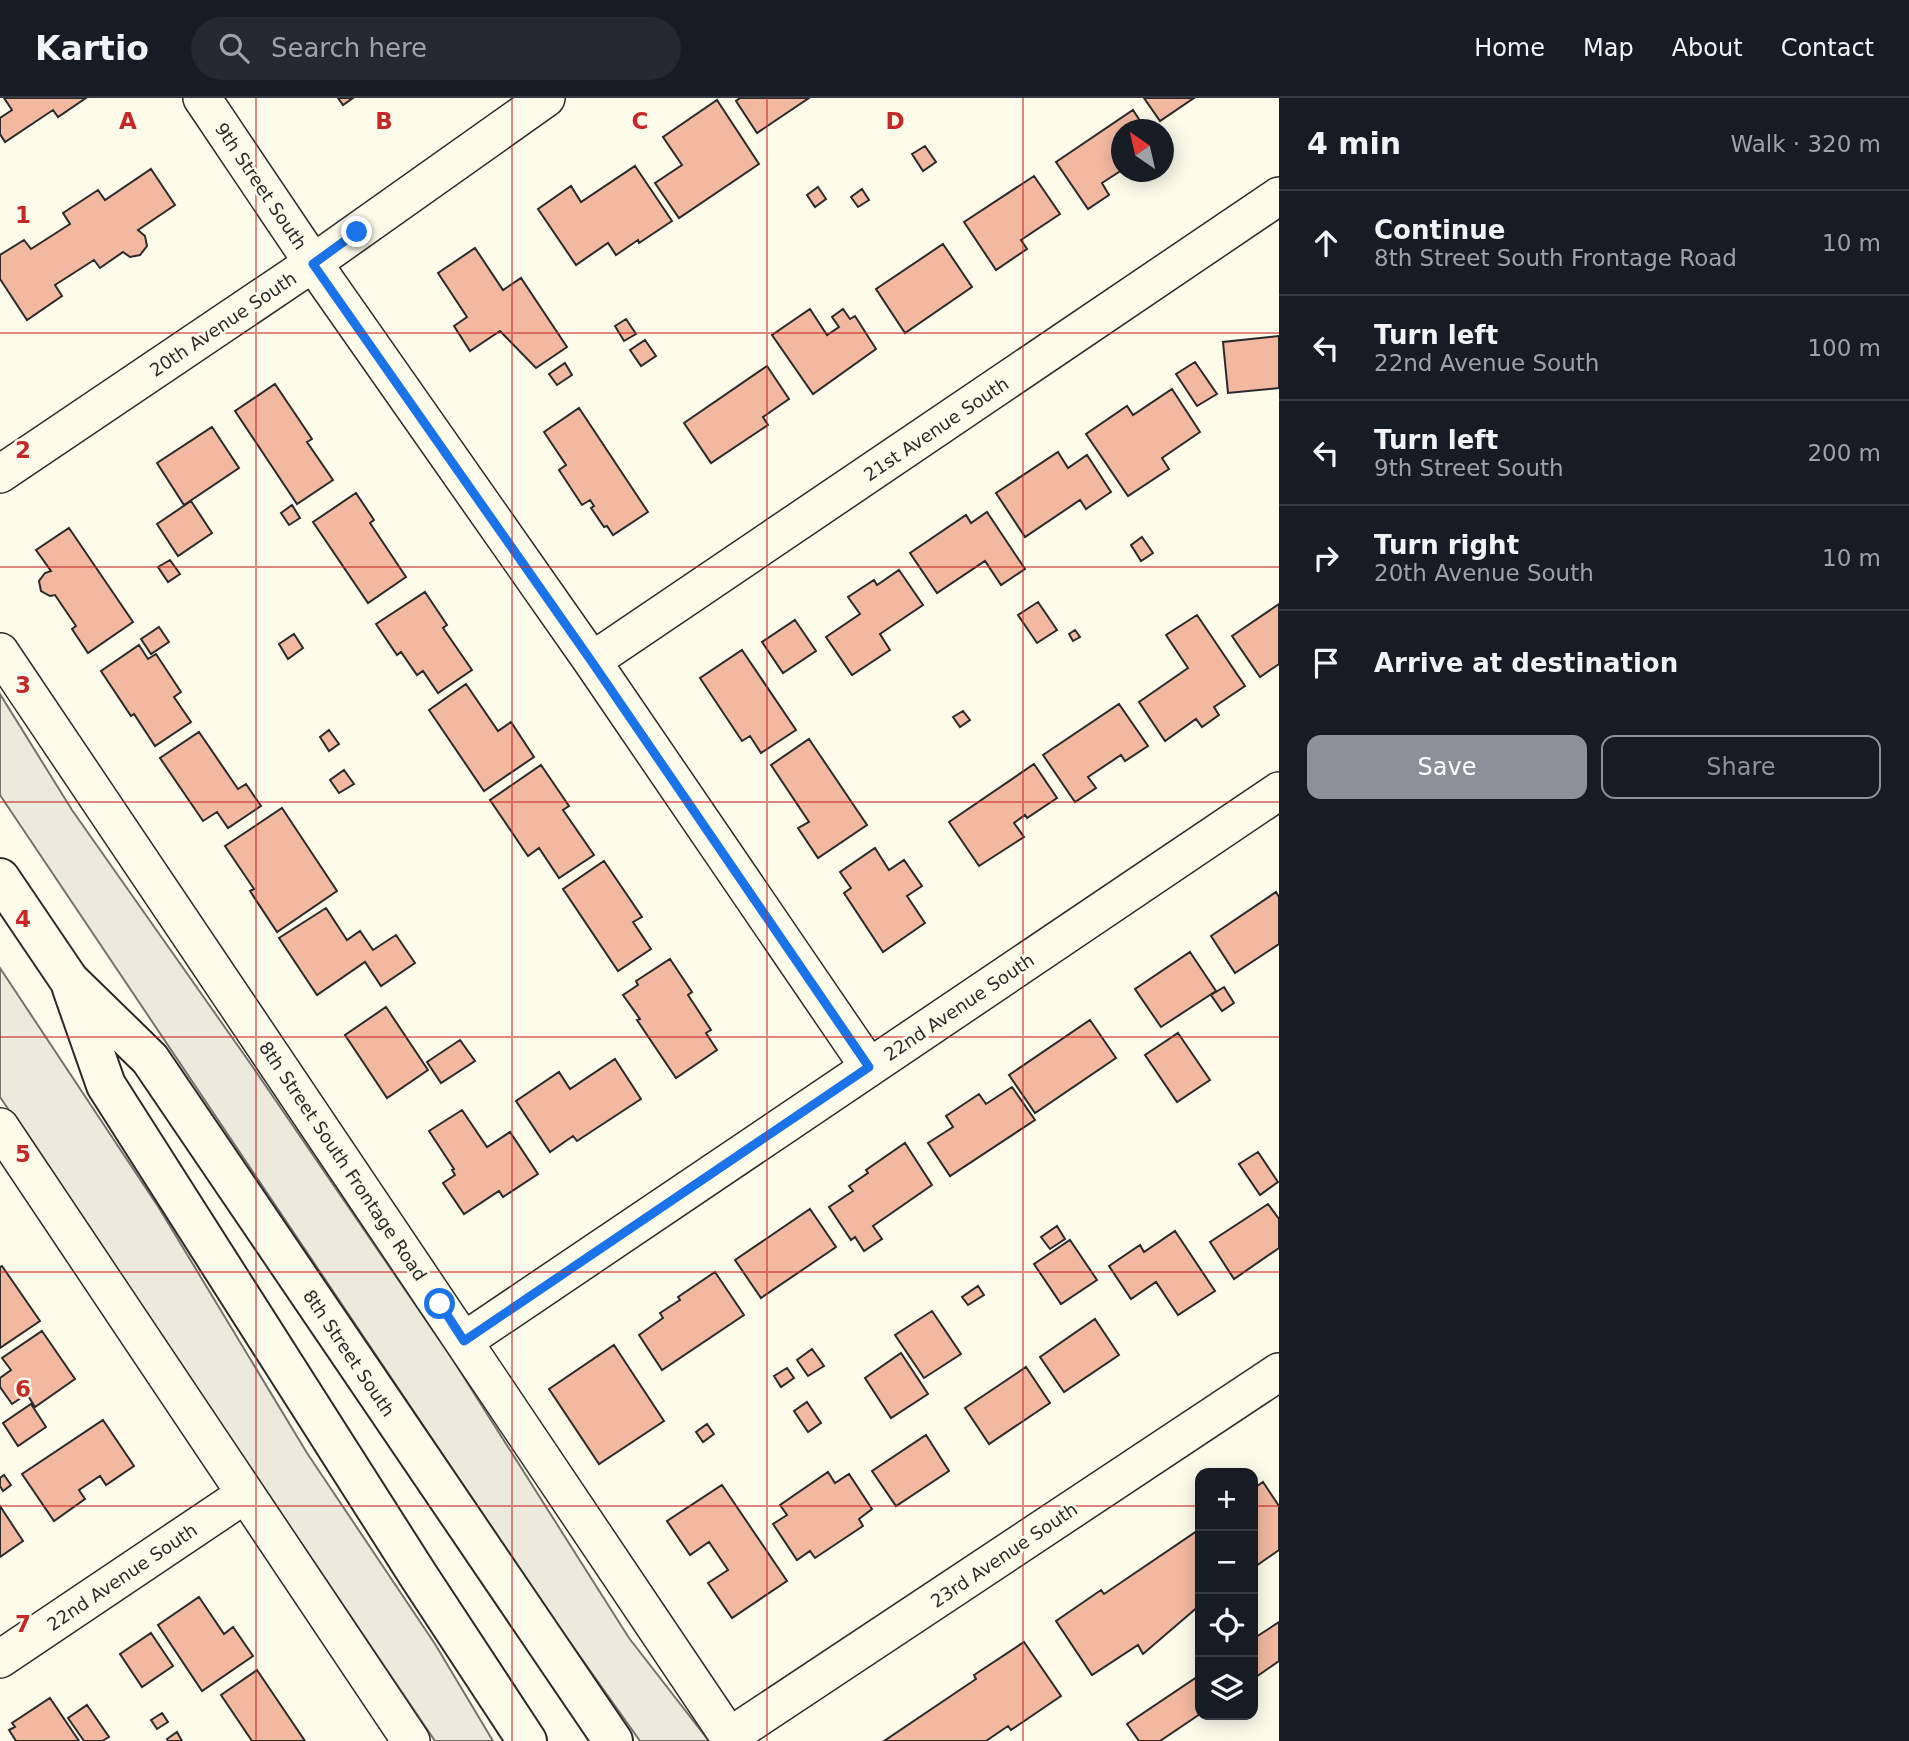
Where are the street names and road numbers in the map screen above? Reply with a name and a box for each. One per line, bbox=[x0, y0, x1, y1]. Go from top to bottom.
street label: 9th Street South bbox=[211, 119, 311, 253]
street label: 20th Avenue South bbox=[146, 267, 300, 381]
street label: 21st Avenue South bbox=[860, 373, 1012, 485]
street label: 22nd Avenue South bbox=[880, 949, 1038, 1065]
street label: 8th Street South Frontage Road bbox=[255, 1037, 431, 1285]
street label: 8th Street South bbox=[299, 1286, 399, 1420]
street label: 23rd Avenue South bbox=[927, 1498, 1081, 1612]
street label: 22nd Avenue South bbox=[43, 1519, 201, 1635]

